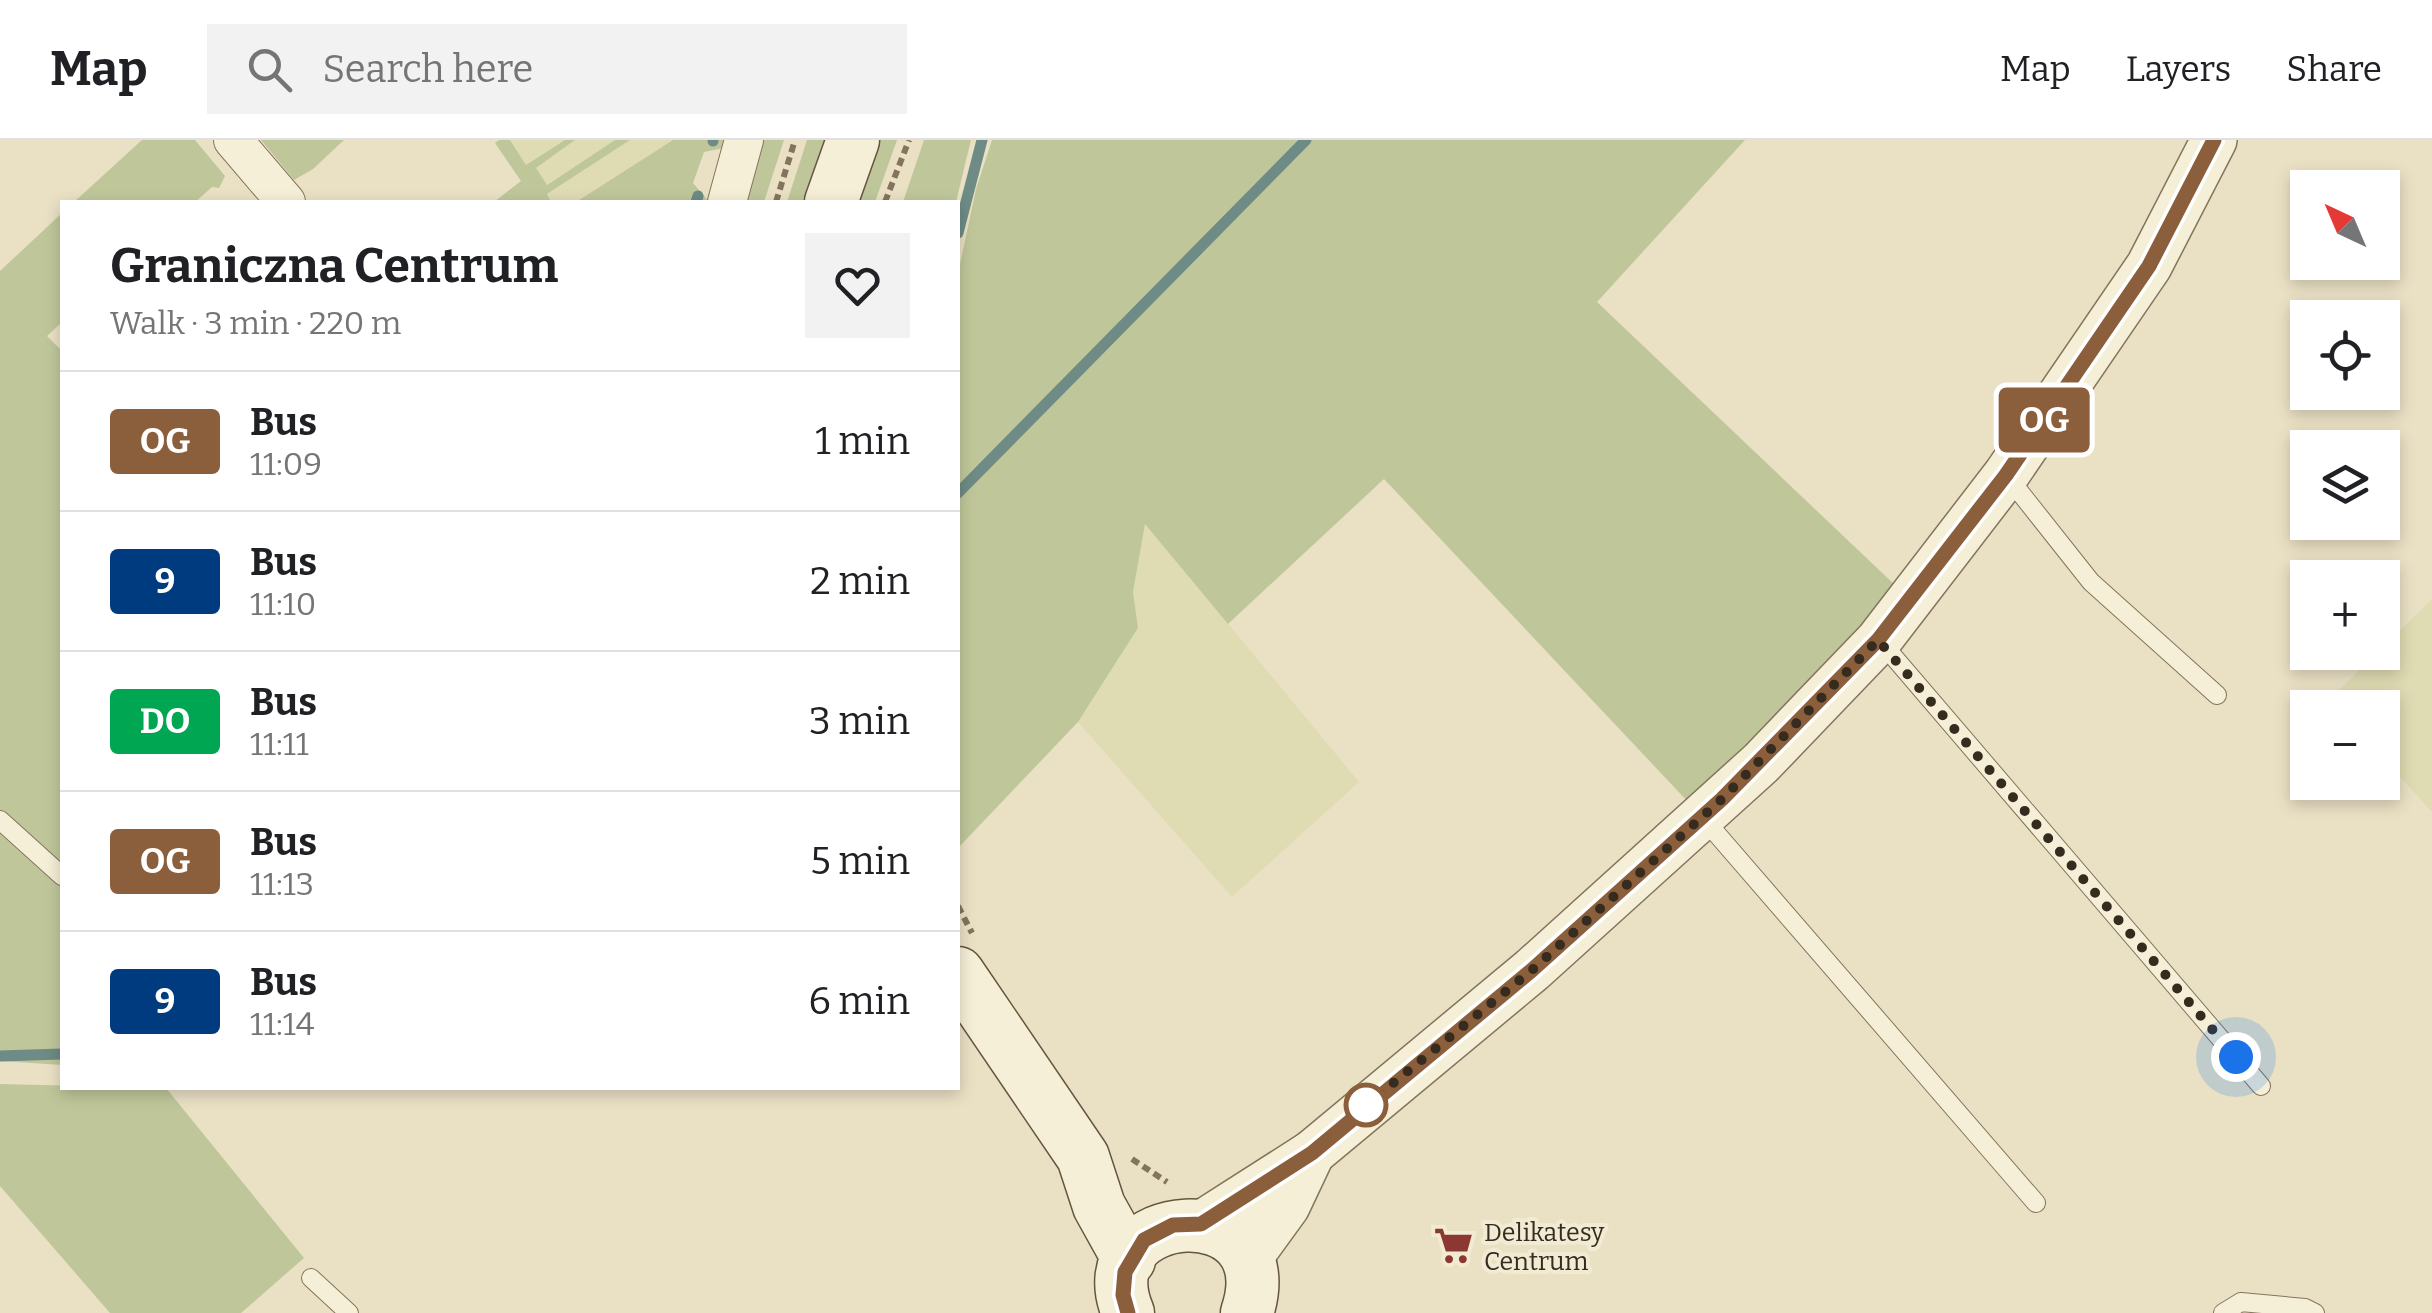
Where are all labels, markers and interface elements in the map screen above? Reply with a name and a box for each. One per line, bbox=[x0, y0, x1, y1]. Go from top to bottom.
search box bbox=[207, 24, 907, 114]
text: Map bbox=[50, 40, 147, 98]
icon: search bbox=[242, 42, 297, 97]
text: Search here bbox=[322, 46, 533, 92]
text: Map bbox=[2000, 48, 2071, 90]
text: Layers bbox=[2126, 48, 2231, 90]
text: Share bbox=[2286, 48, 2382, 90]
north arrow bbox=[2290, 170, 2400, 280]
map controls bbox=[2290, 170, 2400, 800]
button: heart bbox=[805, 233, 910, 338]
text: Graniczna Centrum bbox=[110, 237, 558, 295]
button: locate bbox=[2290, 300, 2400, 410]
text: Walk · 3 min · 220 m bbox=[110, 304, 401, 342]
line badge: OG bbox=[1999, 388, 2089, 452]
text: Bus bbox=[250, 399, 317, 445]
text: OG bbox=[2019, 399, 2069, 441]
text: 1 min bbox=[815, 418, 910, 464]
text: OG bbox=[140, 420, 190, 462]
button: layers bbox=[2290, 430, 2400, 540]
text: 11:09 bbox=[250, 445, 322, 483]
text: Bus bbox=[250, 539, 317, 585]
text: 2 min bbox=[810, 558, 910, 604]
text: 9 bbox=[155, 560, 175, 602]
button: + bbox=[2290, 560, 2400, 670]
text: 11:10 bbox=[250, 585, 316, 623]
text: Bus bbox=[250, 679, 317, 725]
button: − bbox=[2290, 690, 2400, 800]
text: 3 min bbox=[809, 698, 910, 744]
text: DO bbox=[140, 700, 190, 742]
text: 11:11 bbox=[250, 725, 309, 763]
text: Bus bbox=[250, 819, 317, 865]
text: 5 min bbox=[810, 838, 910, 884]
text: OG bbox=[140, 840, 190, 882]
text: 11:13 bbox=[250, 865, 314, 903]
text: Bus bbox=[250, 959, 317, 1005]
text: 6 min bbox=[808, 978, 910, 1024]
text: 9 bbox=[155, 980, 175, 1022]
text: 11:14 bbox=[250, 1005, 314, 1043]
your location bbox=[2211, 1032, 2261, 1082]
unlabelled marker bbox=[1345, 1084, 1387, 1126]
place label: Delikatesy Centrum bbox=[1484, 1218, 1605, 1277]
supermarket icon: Delikatesy Centrum bbox=[1433, 1225, 1475, 1267]

